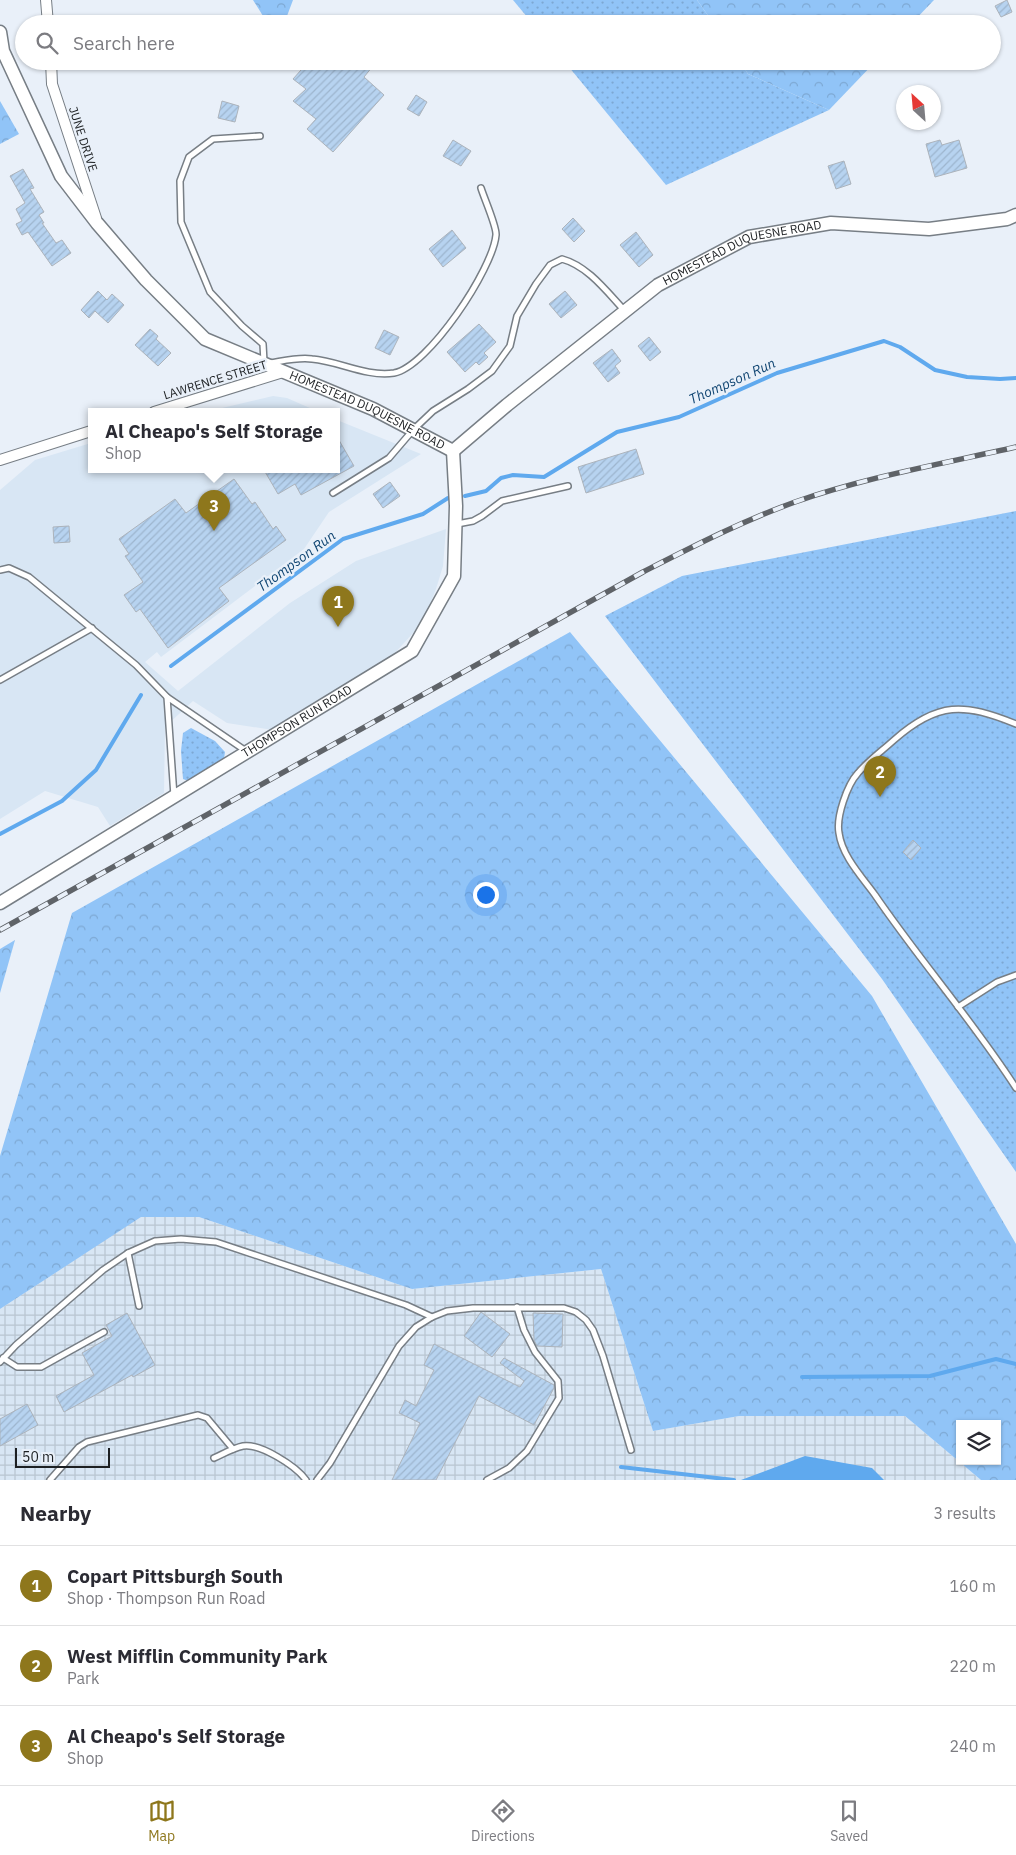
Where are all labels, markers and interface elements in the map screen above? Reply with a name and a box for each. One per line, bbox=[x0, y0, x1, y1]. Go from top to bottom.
search box bbox=[15, 15, 1001, 70]
icon: search bbox=[33, 29, 61, 57]
text: Search here bbox=[73, 31, 175, 55]
north arrow bbox=[896, 85, 941, 130]
street label: JUNE DRIVE bbox=[66, 104, 101, 173]
street label: HOMESTEAD DUQUESNE ROAD bbox=[660, 217, 822, 288]
water label: Thompson Run bbox=[686, 354, 778, 408]
street label: LAWRENCE STREET bbox=[161, 357, 268, 402]
street label: HOMESTEAD DUQUESNE ROAD bbox=[287, 367, 448, 452]
popup bbox=[88, 408, 340, 473]
text: Al Cheapo's Self Storage bbox=[105, 419, 323, 443]
text: Shop bbox=[105, 443, 142, 463]
pin: 3 bbox=[198, 490, 230, 531]
water label: Thompson Run bbox=[253, 526, 339, 596]
pin: 1 bbox=[322, 586, 354, 627]
street label: THOMPSON RUN ROAD bbox=[239, 682, 354, 760]
pin: 2 bbox=[864, 756, 896, 797]
your location bbox=[473, 882, 499, 908]
map controls bbox=[956, 1420, 1001, 1465]
button: layers bbox=[956, 1420, 1001, 1465]
scale bar bbox=[15, 1445, 110, 1468]
text: 50 m bbox=[22, 1448, 54, 1466]
text: Nearby bbox=[20, 1499, 91, 1527]
text: 3 results bbox=[933, 1503, 996, 1523]
text: Copart Pittsburgh South bbox=[67, 1564, 283, 1588]
text: 1 bbox=[31, 1576, 41, 1596]
text: 160 m bbox=[949, 1576, 996, 1596]
text: Shop · Thompson Run Road bbox=[67, 1588, 265, 1608]
text: West Mifflin Community Park bbox=[67, 1644, 327, 1668]
text: 2 bbox=[31, 1656, 41, 1676]
text: 220 m bbox=[949, 1656, 996, 1676]
text: Park bbox=[67, 1668, 99, 1688]
text: Al Cheapo's Self Storage bbox=[67, 1724, 285, 1748]
text: 3 bbox=[31, 1736, 41, 1756]
text: 240 m bbox=[949, 1736, 996, 1756]
text: Shop bbox=[67, 1748, 104, 1768]
tab: Map bbox=[148, 1797, 176, 1845]
tab: Directions bbox=[471, 1797, 535, 1845]
tab: Saved bbox=[830, 1797, 868, 1845]

